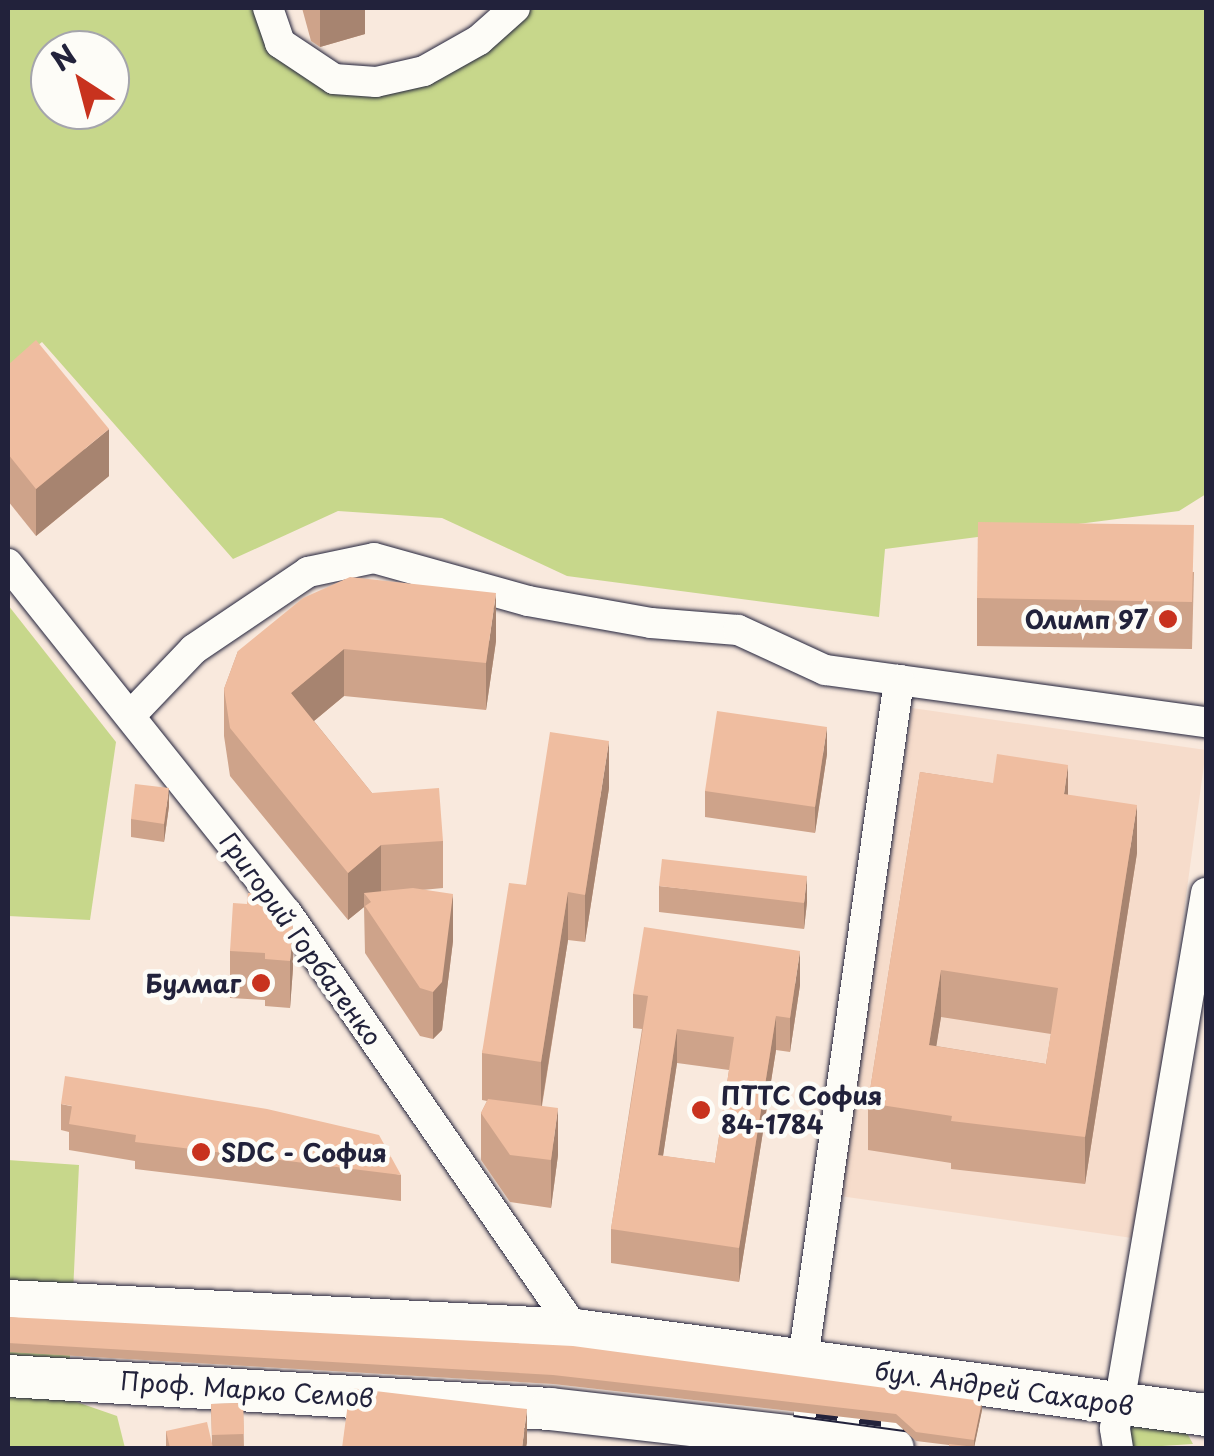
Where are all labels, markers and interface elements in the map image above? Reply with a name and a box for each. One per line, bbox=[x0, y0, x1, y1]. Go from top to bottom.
north arrow bbox=[30, 30, 130, 130]
text: N bbox=[42, 33, 85, 81]
place label: Олимп 97 bbox=[1026, 604, 1148, 634]
marker: Олимп 97 bbox=[1157, 608, 1179, 630]
street label: Григорий Горбатенко bbox=[213, 826, 389, 1052]
place label: Булмаг bbox=[145, 968, 241, 998]
marker: Булмаг bbox=[250, 972, 272, 994]
place label: ПТТС София 84-1784 bbox=[721, 1081, 884, 1140]
marker: ПТТС София 84-1784 bbox=[690, 1099, 712, 1121]
place label: SDC - София bbox=[221, 1137, 389, 1167]
marker: SDC - София bbox=[190, 1141, 212, 1163]
street label: бул. Андрей Сахаров bbox=[871, 1355, 1137, 1421]
street label: Проф. Марко Семов bbox=[119, 1365, 375, 1413]

